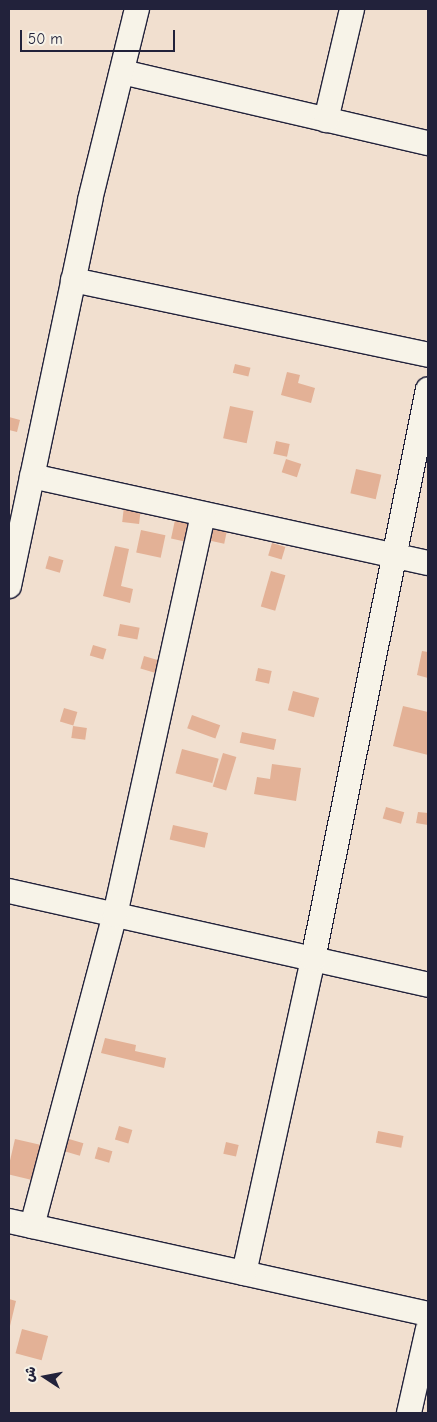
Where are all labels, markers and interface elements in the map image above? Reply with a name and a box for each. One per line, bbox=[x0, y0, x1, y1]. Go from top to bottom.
scale bar bbox=[22, 20, 178, 52]
text: 50 m bbox=[28, 30, 63, 48]
north arrow bbox=[20, 1352, 70, 1402]
text: ش bbox=[20, 1365, 40, 1383]

